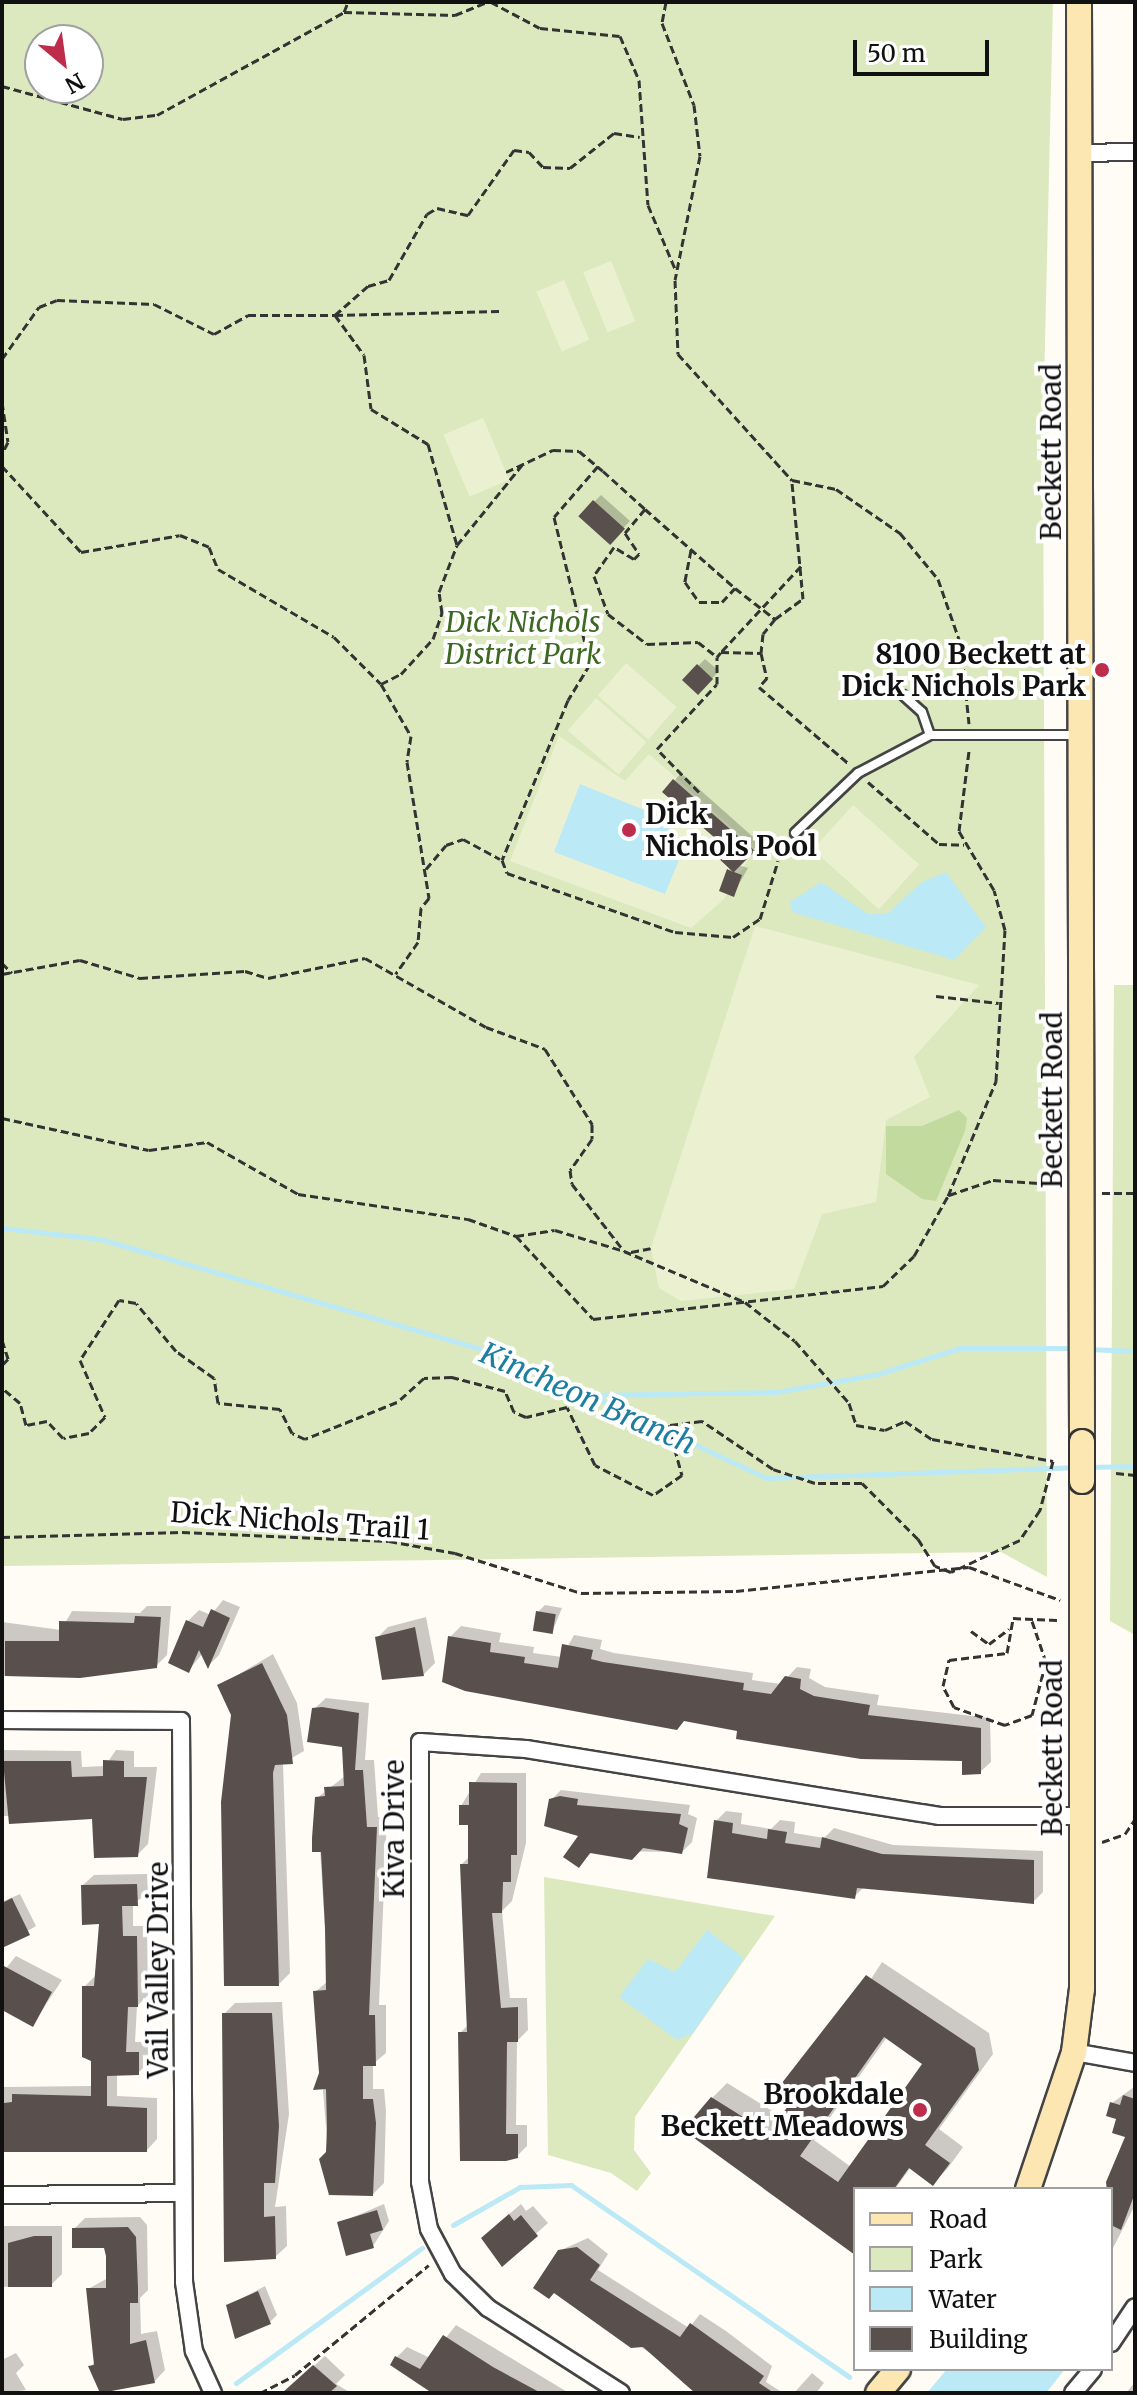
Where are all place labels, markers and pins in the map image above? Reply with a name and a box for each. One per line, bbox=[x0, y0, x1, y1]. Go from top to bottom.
place label: 8100 Beckett at Dick Nichols Park bbox=[841, 637, 1086, 703]
marker: 8100 Beckett at Dick Nichols Park bbox=[1093, 661, 1111, 679]
place label: Dick Nichols Pool bbox=[645, 797, 817, 863]
marker: Dick Nichols Pool bbox=[620, 821, 638, 839]
place label: Brookdale Beckett Meadows bbox=[660, 2077, 904, 2143]
marker: Brookdale Beckett Meadows bbox=[911, 2101, 929, 2119]

